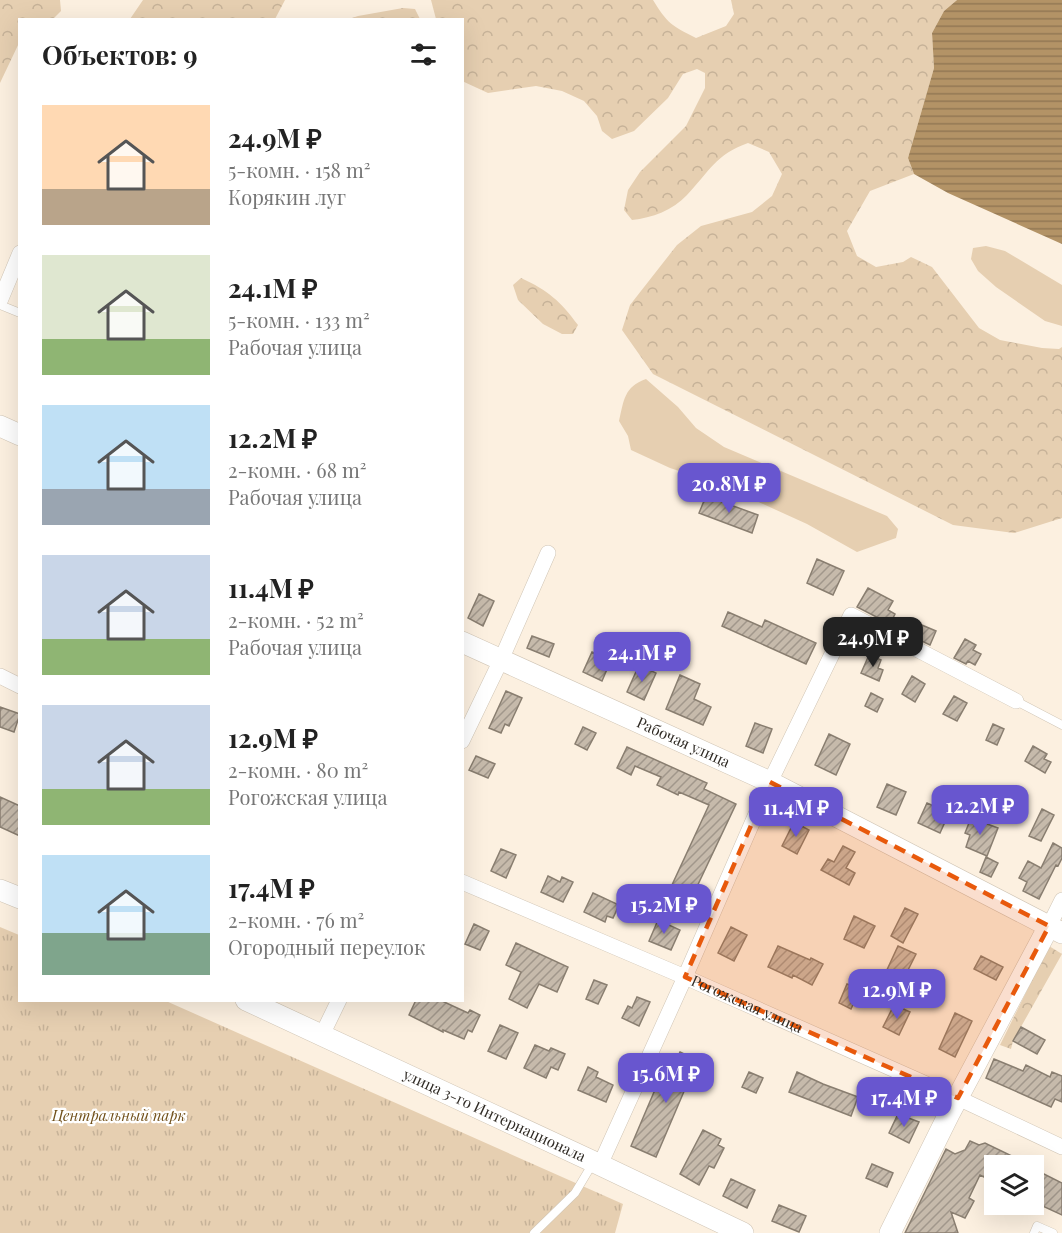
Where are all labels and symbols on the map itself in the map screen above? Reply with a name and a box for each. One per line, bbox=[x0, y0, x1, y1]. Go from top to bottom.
pin: 20.8M ₽ bbox=[674, 463, 784, 514]
pin: 24.9M ₽ bbox=[818, 617, 928, 668]
pin: 24.1M ₽ bbox=[587, 632, 697, 683]
street label: Рабочая улица bbox=[634, 712, 734, 772]
pin: 12.2M ₽ bbox=[925, 785, 1035, 836]
pin: 11.4M ₽ bbox=[741, 787, 851, 838]
pin: 15.2M ₽ bbox=[609, 884, 719, 935]
pin: 12.9M ₽ bbox=[842, 969, 952, 1020]
street label: Рогожская улица bbox=[688, 970, 806, 1037]
pin: 15.6M ₽ bbox=[611, 1053, 721, 1104]
street label: улица 3-го Интернационала bbox=[399, 1063, 590, 1166]
pin: 17.4M ₽ bbox=[849, 1077, 959, 1128]
park label: Центральный парк bbox=[51, 1105, 186, 1125]

